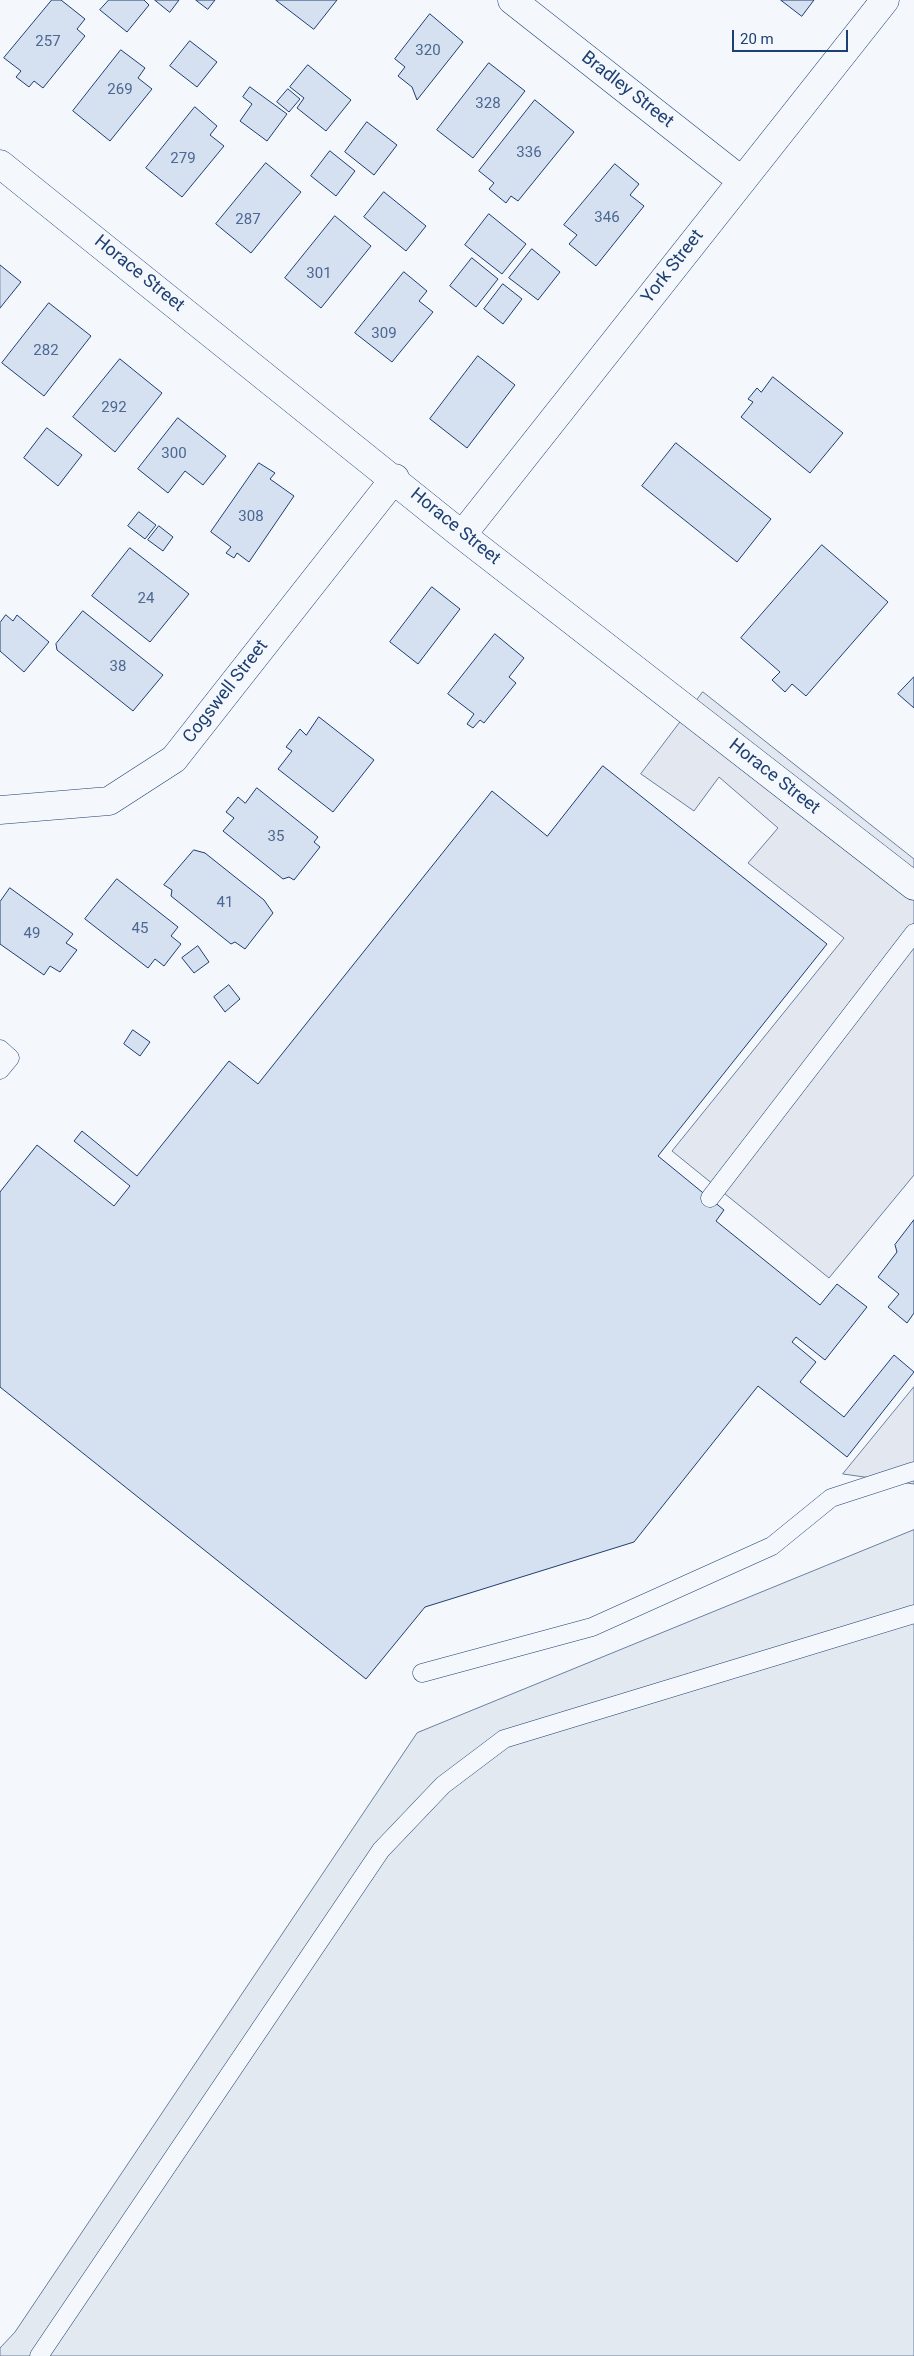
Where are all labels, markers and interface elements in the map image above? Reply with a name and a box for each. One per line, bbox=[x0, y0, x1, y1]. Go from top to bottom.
scale bar bbox=[734, 20, 850, 52]
text: 20 m bbox=[740, 30, 774, 48]
house number: 257 bbox=[35, 33, 61, 51]
house number: 320 bbox=[415, 42, 441, 60]
street label: Bradley Street bbox=[577, 47, 677, 133]
house number: 269 bbox=[107, 81, 133, 99]
house number: 328 bbox=[475, 95, 501, 113]
house number: 336 bbox=[516, 144, 542, 162]
house number: 279 bbox=[170, 150, 196, 168]
house number: 346 bbox=[594, 209, 620, 227]
house number: 287 bbox=[235, 211, 261, 229]
street label: York Street bbox=[637, 226, 709, 308]
street label: Horace Street bbox=[90, 231, 188, 317]
house number: 301 bbox=[306, 265, 332, 283]
house number: 309 bbox=[371, 325, 397, 343]
house number: 282 bbox=[33, 342, 59, 360]
house number: 292 bbox=[101, 399, 127, 417]
house number: 300 bbox=[161, 445, 187, 463]
street label: Horace Street bbox=[406, 484, 504, 570]
house number: 308 bbox=[238, 508, 264, 526]
house number: 24 bbox=[138, 590, 154, 608]
street label: Cogswell Street bbox=[179, 636, 273, 748]
house number: 38 bbox=[110, 658, 126, 676]
street label: Horace Street bbox=[724, 735, 824, 819]
house number: 35 bbox=[268, 828, 284, 846]
house number: 41 bbox=[217, 894, 233, 912]
house number: 45 bbox=[132, 920, 148, 938]
house number: 49 bbox=[24, 925, 40, 943]

